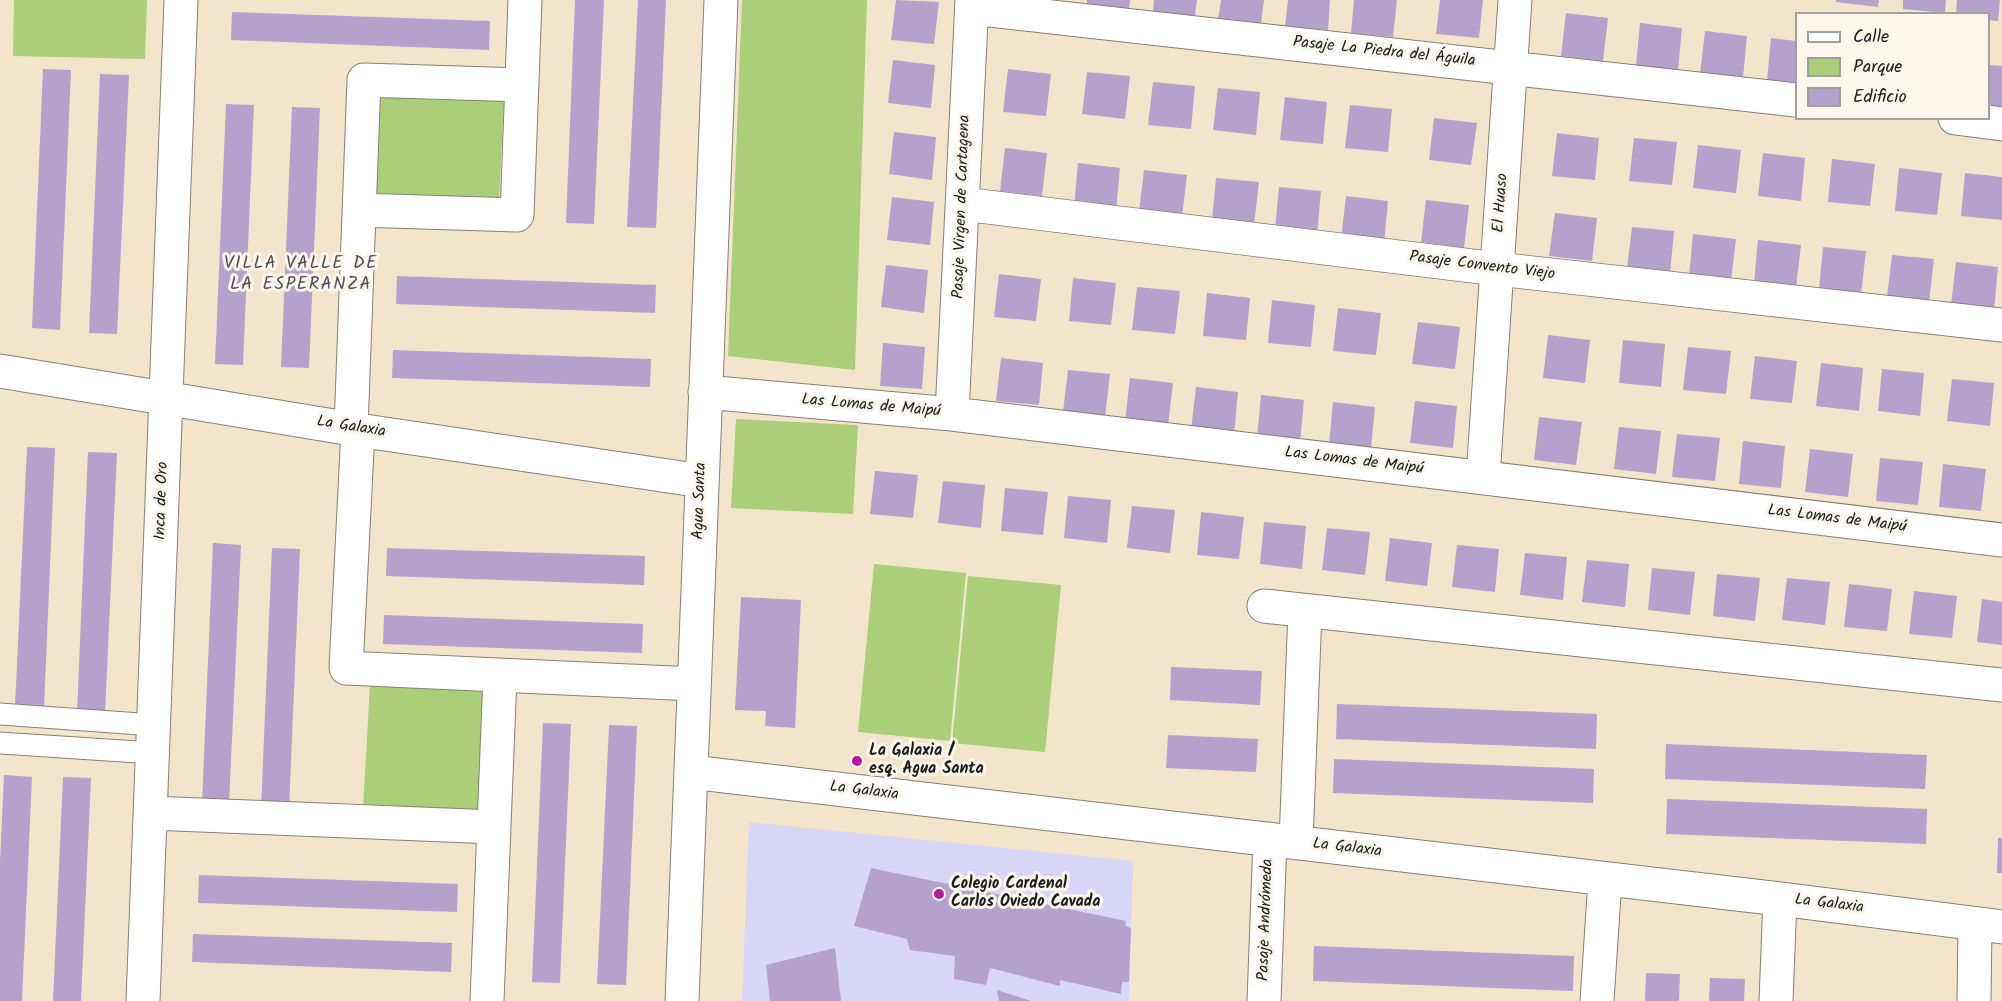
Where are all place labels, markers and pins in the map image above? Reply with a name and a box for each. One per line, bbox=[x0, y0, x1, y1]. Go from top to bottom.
place label: La Galaxia / esq. Agua Santa bbox=[869, 742, 984, 780]
marker: La Galaxia / esq. Agua Santa bbox=[850, 754, 864, 768]
place label: Colegio Cardenal Carlos Oviedo Cavada bbox=[951, 875, 1100, 913]
marker: Colegio Cardenal Carlos Oviedo Cavada bbox=[932, 887, 946, 901]

